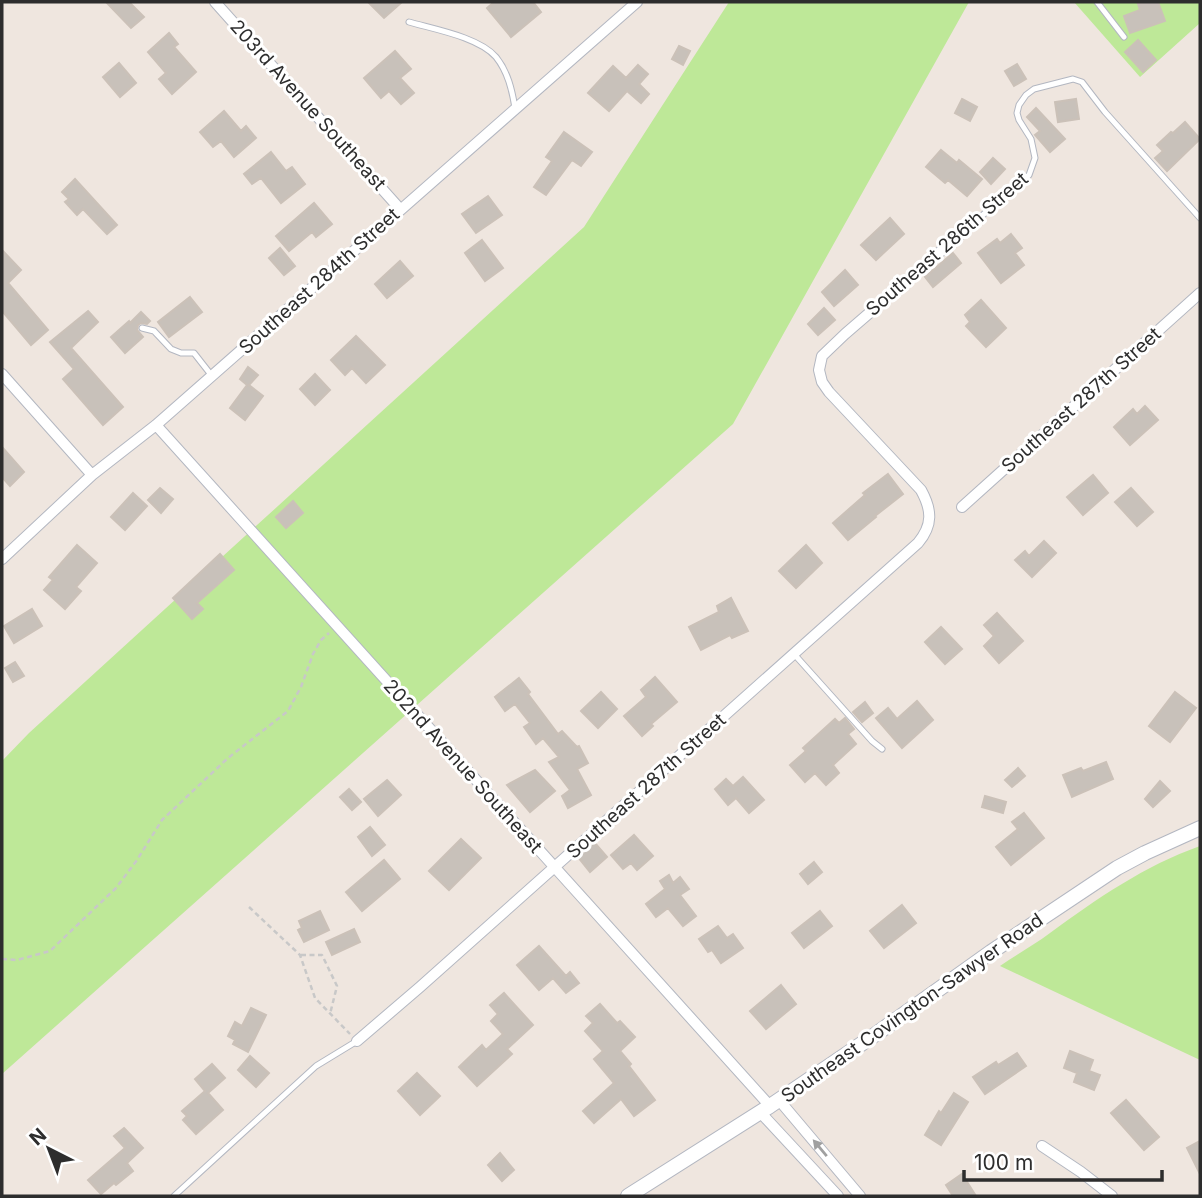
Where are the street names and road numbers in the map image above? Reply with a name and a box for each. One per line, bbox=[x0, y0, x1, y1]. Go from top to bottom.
street label: 203rd Avenue Southeast bbox=[225, 15, 391, 195]
street label: Southeast 286th Street bbox=[861, 167, 1033, 321]
street label: Southeast 284th Street bbox=[234, 203, 404, 359]
street label: Southeast 287th Street bbox=[997, 322, 1165, 478]
street label: 202nd Avenue Southeast bbox=[379, 674, 547, 858]
street label: Southeast 287th Street bbox=[562, 708, 730, 864]
street label: Southeast Covington-Sawyer Road bbox=[777, 908, 1047, 1108]

